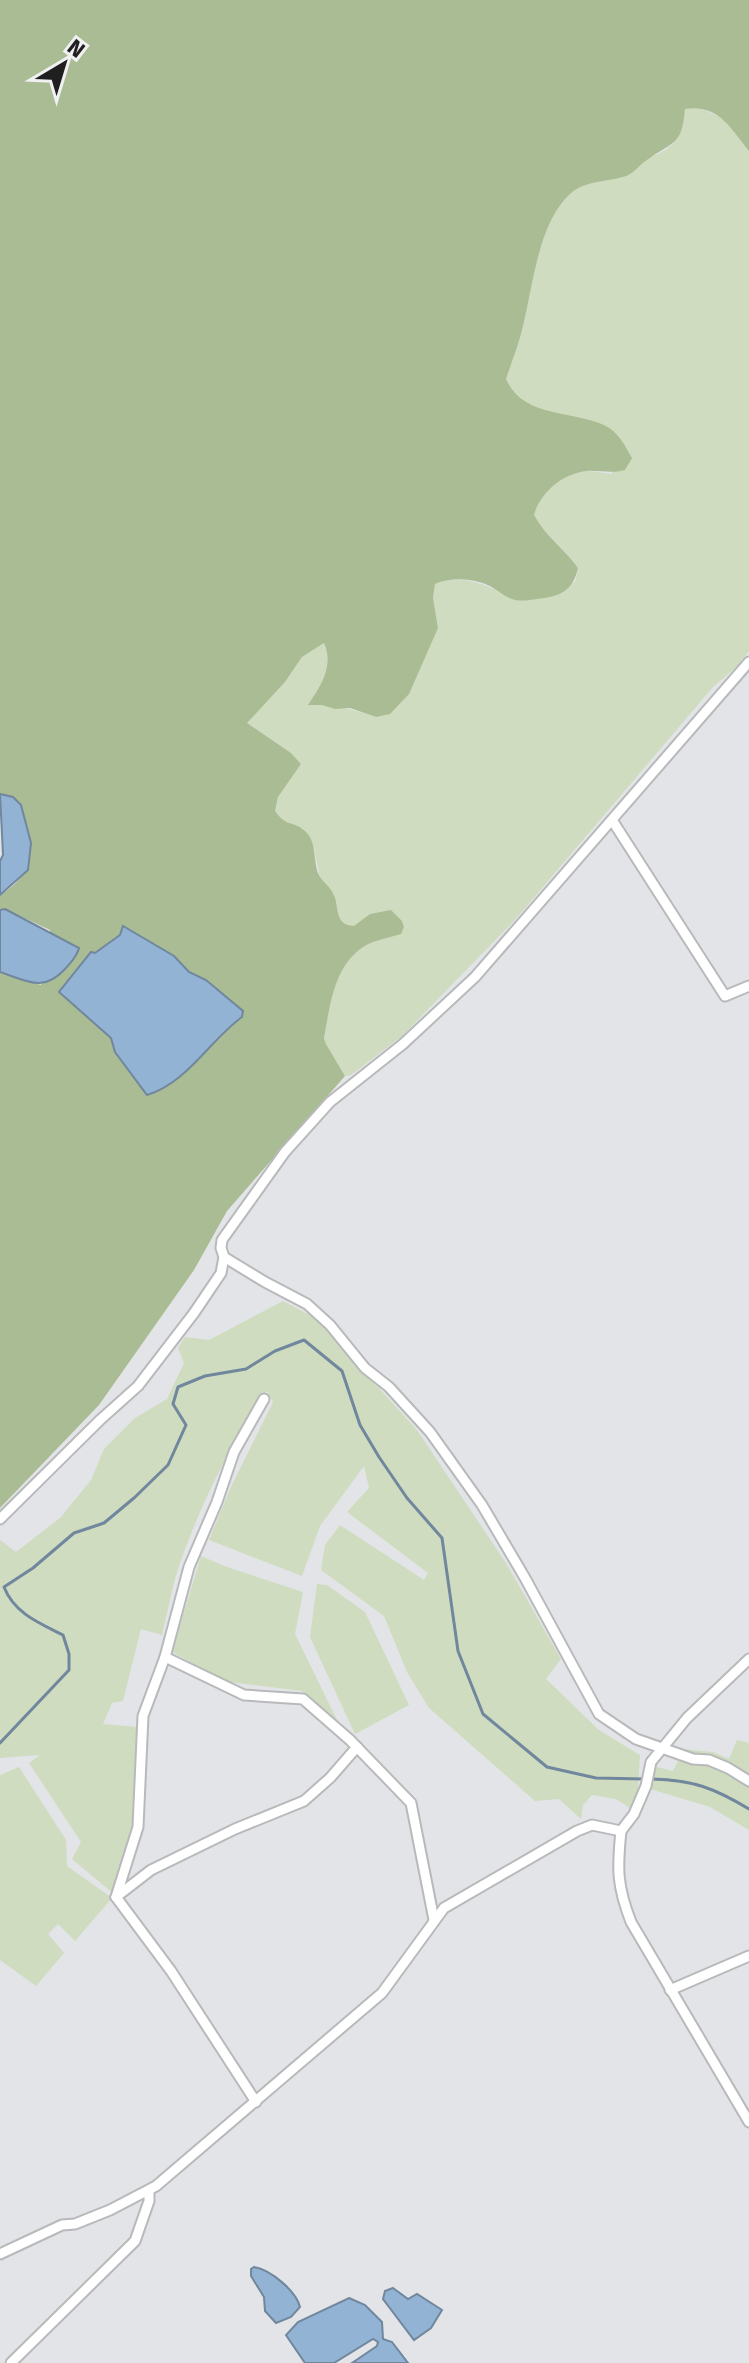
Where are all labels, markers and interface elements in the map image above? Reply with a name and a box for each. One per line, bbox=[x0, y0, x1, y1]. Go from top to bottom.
north arrow bbox=[24, 24, 104, 104]
text: N bbox=[62, 34, 90, 64]

